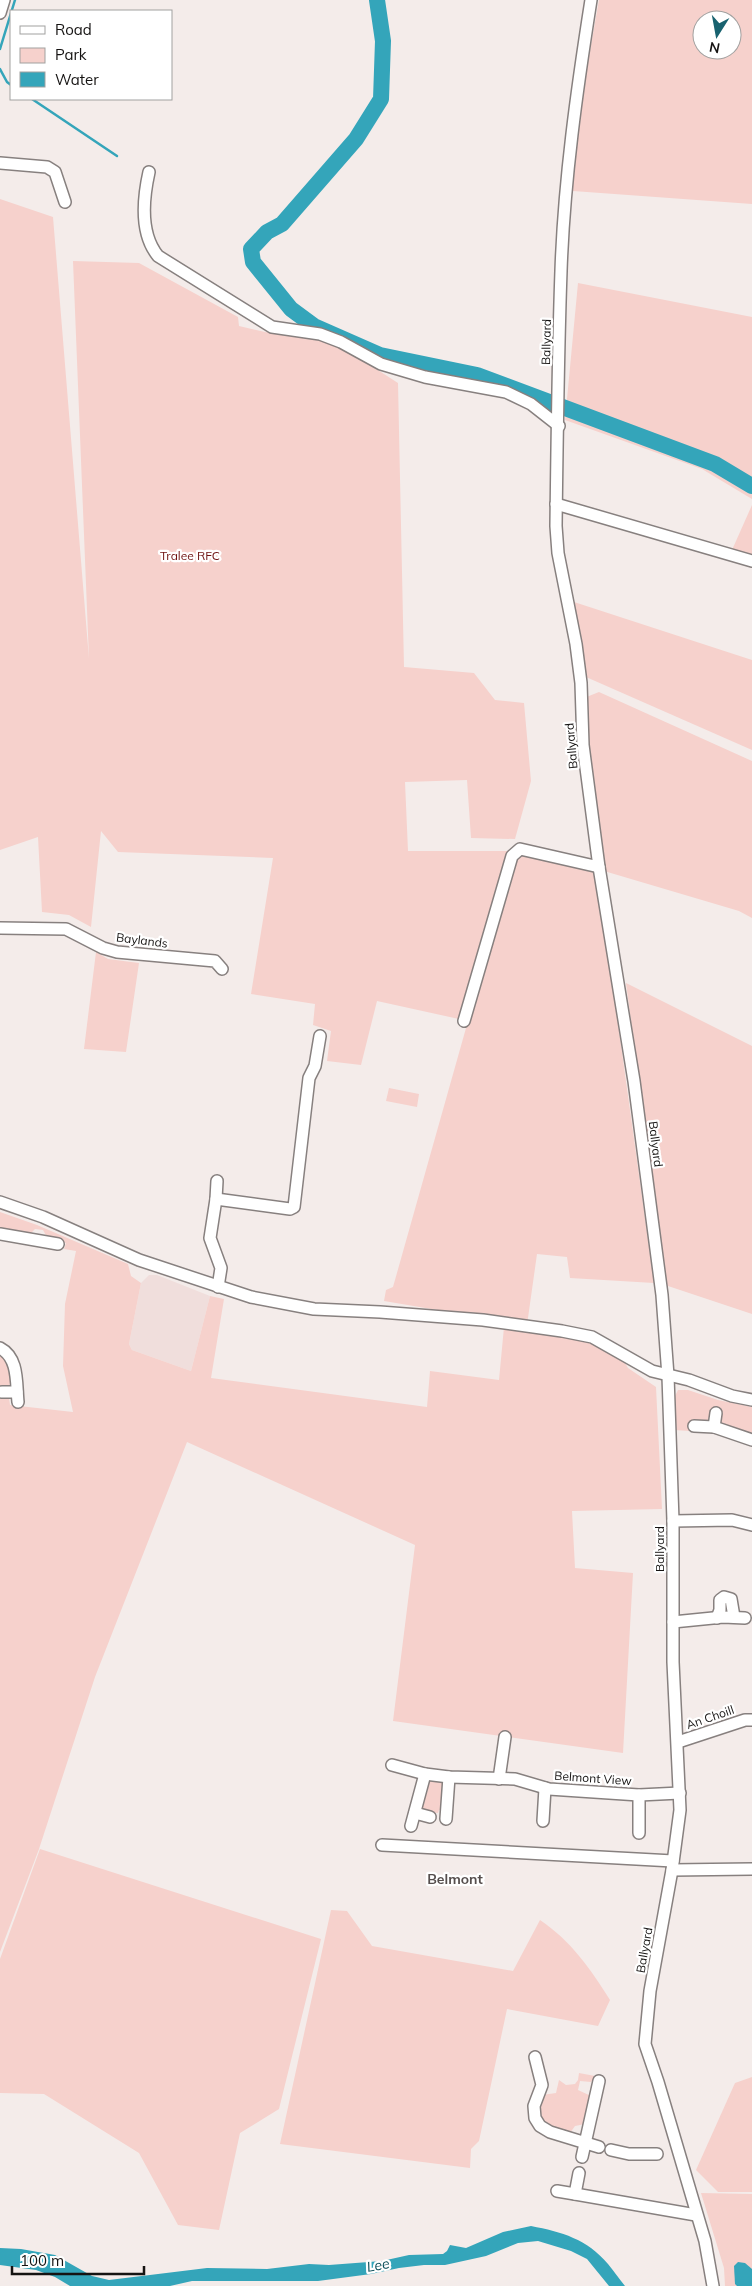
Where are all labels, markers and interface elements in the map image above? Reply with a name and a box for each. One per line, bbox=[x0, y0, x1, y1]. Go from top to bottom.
legend bbox=[10, 10, 172, 100]
north arrow bbox=[692, 10, 742, 60]
text: Road bbox=[55, 20, 92, 39]
text: N bbox=[708, 38, 721, 58]
text: Park bbox=[55, 45, 87, 64]
text: Water bbox=[55, 70, 99, 89]
street label: Ballyard bbox=[538, 319, 554, 365]
park label: Tralee RFC bbox=[160, 548, 220, 563]
street label: Ballyard bbox=[562, 722, 580, 770]
street label: Baylands bbox=[115, 929, 169, 951]
street label: Ballyard bbox=[646, 1120, 666, 1168]
street label: Ballyard bbox=[652, 1526, 667, 1572]
street label: An Choill bbox=[684, 1702, 736, 1732]
street label: Belmont View bbox=[554, 1768, 633, 1788]
district label: Belmont bbox=[427, 1870, 483, 1888]
street label: Ballyard bbox=[633, 1926, 655, 1974]
scale bar bbox=[12, 2244, 145, 2276]
text: 100 m bbox=[20, 2251, 64, 2270]
water label: Lee bbox=[365, 2254, 391, 2276]

